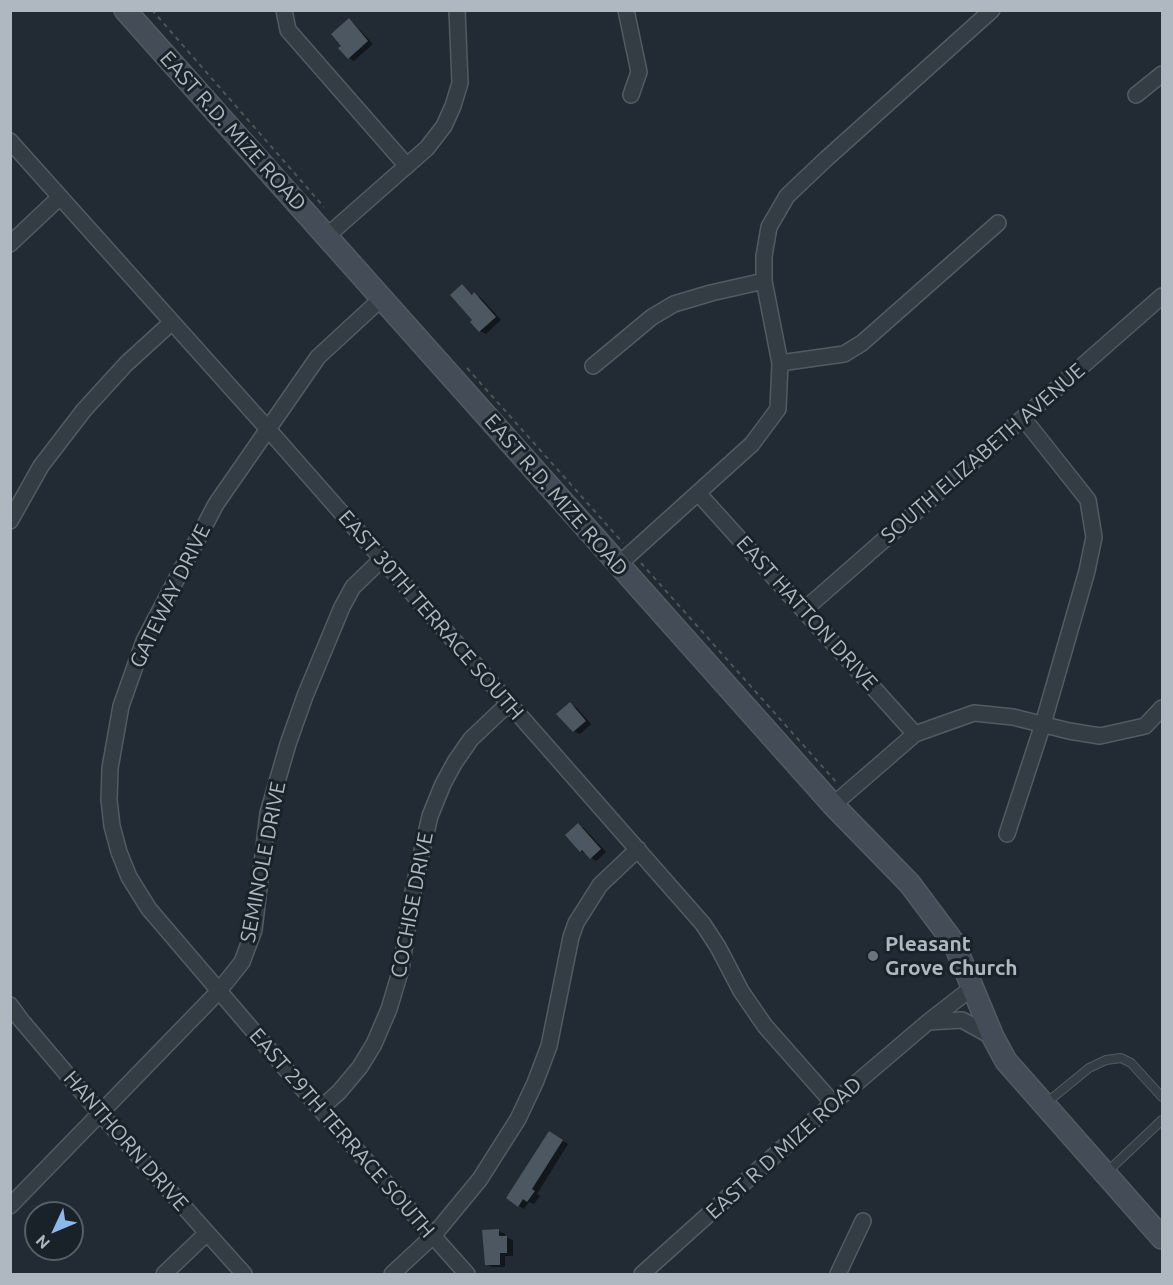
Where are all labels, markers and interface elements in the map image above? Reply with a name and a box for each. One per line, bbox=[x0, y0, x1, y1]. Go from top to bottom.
street label: EAST R.D. MIZE ROAD bbox=[155, 46, 311, 216]
street label: SOUTH ELIZABETH AVENUE bbox=[876, 358, 1090, 548]
street label: EAST R.D. MIZE ROAD bbox=[479, 409, 633, 581]
street label: EAST 30TH TERRACE SOUTH bbox=[333, 505, 529, 725]
street label: GATEWAY DRIVE bbox=[124, 520, 216, 672]
street label: EAST HATTON DRIVE bbox=[731, 531, 883, 695]
street label: SEMINOLE DRIVE bbox=[235, 779, 291, 945]
street label: COCHISE DRIVE bbox=[386, 830, 438, 980]
place label: Pleasant Grove Church bbox=[885, 931, 1018, 981]
marker: Pleasant Grove Church bbox=[866, 949, 880, 963]
street label: EAST 29TH TERRACE SOUTH bbox=[244, 1023, 440, 1243]
street label: HANTHORN DRIVE bbox=[58, 1066, 194, 1216]
street label: EAST R D MIZE ROAD bbox=[701, 1071, 867, 1225]
north arrow bbox=[24, 1201, 84, 1261]
text: N bbox=[32, 1232, 53, 1253]

